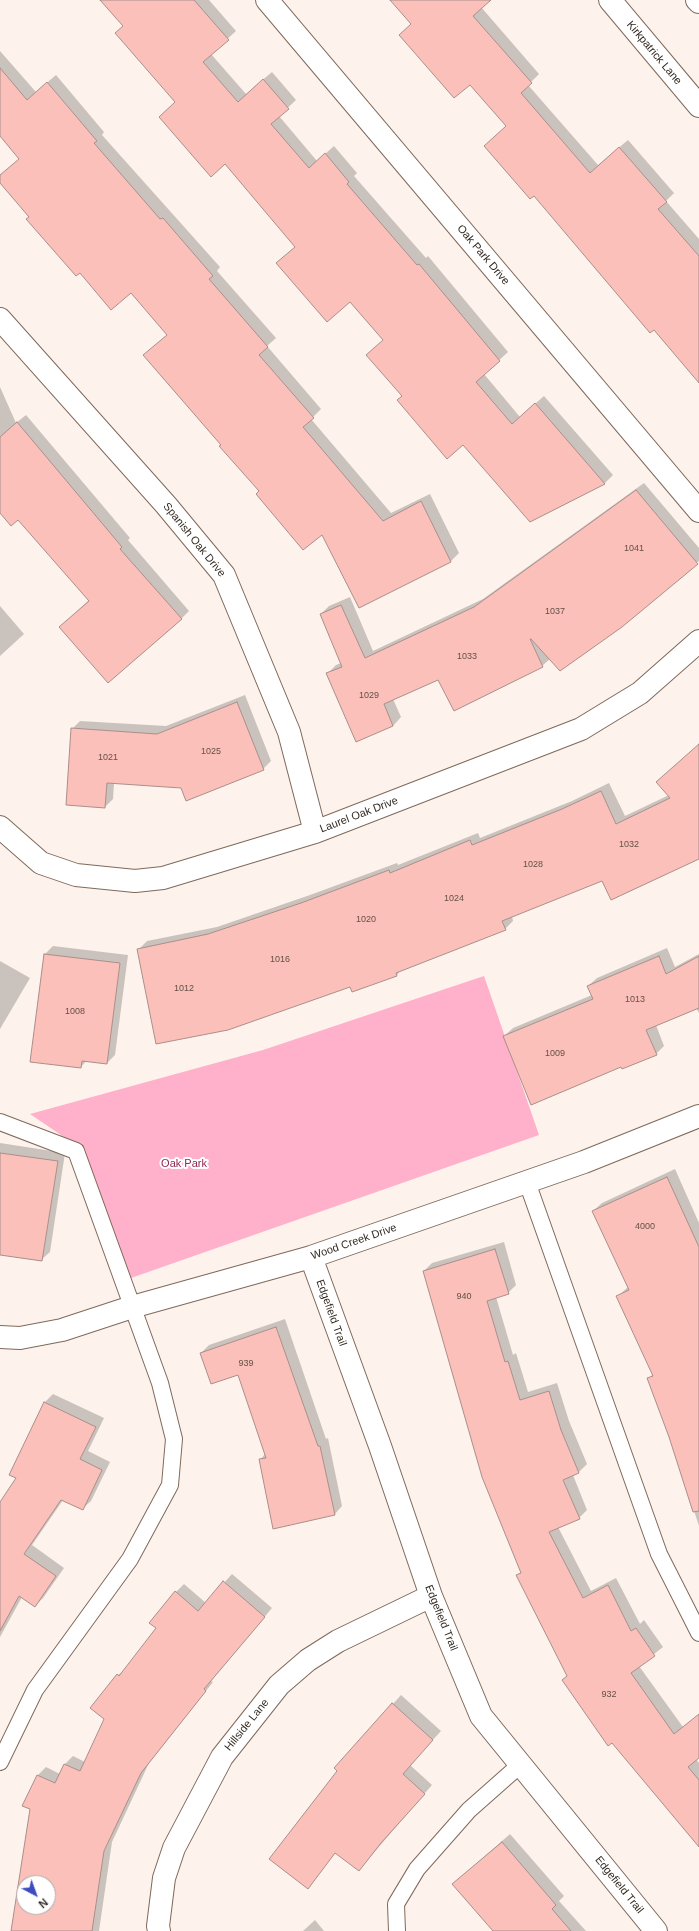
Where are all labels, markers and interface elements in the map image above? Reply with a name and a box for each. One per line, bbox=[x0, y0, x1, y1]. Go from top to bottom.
street label: Kirkpatrick Lane bbox=[624, 19, 684, 87]
street label: Oak Park Drive bbox=[454, 222, 512, 288]
street label: Spanish Oak Drive bbox=[160, 500, 228, 580]
house number: 1041 bbox=[624, 544, 644, 554]
house number: 1037 bbox=[545, 607, 565, 617]
house number: 1033 bbox=[457, 652, 477, 662]
house number: 1029 bbox=[359, 691, 379, 701]
house number: 1025 bbox=[201, 747, 221, 757]
house number: 1021 bbox=[98, 753, 118, 763]
street label: Laurel Oak Drive bbox=[318, 794, 400, 836]
house number: 1032 bbox=[619, 840, 639, 850]
house number: 1028 bbox=[523, 860, 543, 870]
house number: 1024 bbox=[444, 894, 464, 904]
house number: 1020 bbox=[356, 915, 376, 925]
house number: 1016 bbox=[270, 955, 290, 965]
house number: 1012 bbox=[174, 984, 194, 994]
house number: 1013 bbox=[625, 995, 645, 1005]
house number: 1008 bbox=[65, 1007, 85, 1017]
house number: 1009 bbox=[545, 1049, 565, 1059]
park label: Oak Park bbox=[161, 1157, 207, 1171]
street label: Wood Creek Drive bbox=[309, 1221, 399, 1263]
house number: 4000 bbox=[635, 1222, 655, 1232]
street label: Edgefield Trail bbox=[313, 1278, 349, 1348]
house number: 940 bbox=[456, 1292, 472, 1302]
house number: 939 bbox=[238, 1359, 254, 1369]
street label: Edgefield Trail bbox=[422, 1583, 460, 1653]
house number: 932 bbox=[601, 1690, 617, 1700]
street label: Hillside Lane bbox=[222, 1696, 272, 1754]
street label: Edgefield Trail bbox=[592, 1854, 646, 1916]
north arrow bbox=[16, 1875, 56, 1915]
text: N bbox=[36, 1896, 50, 1910]

